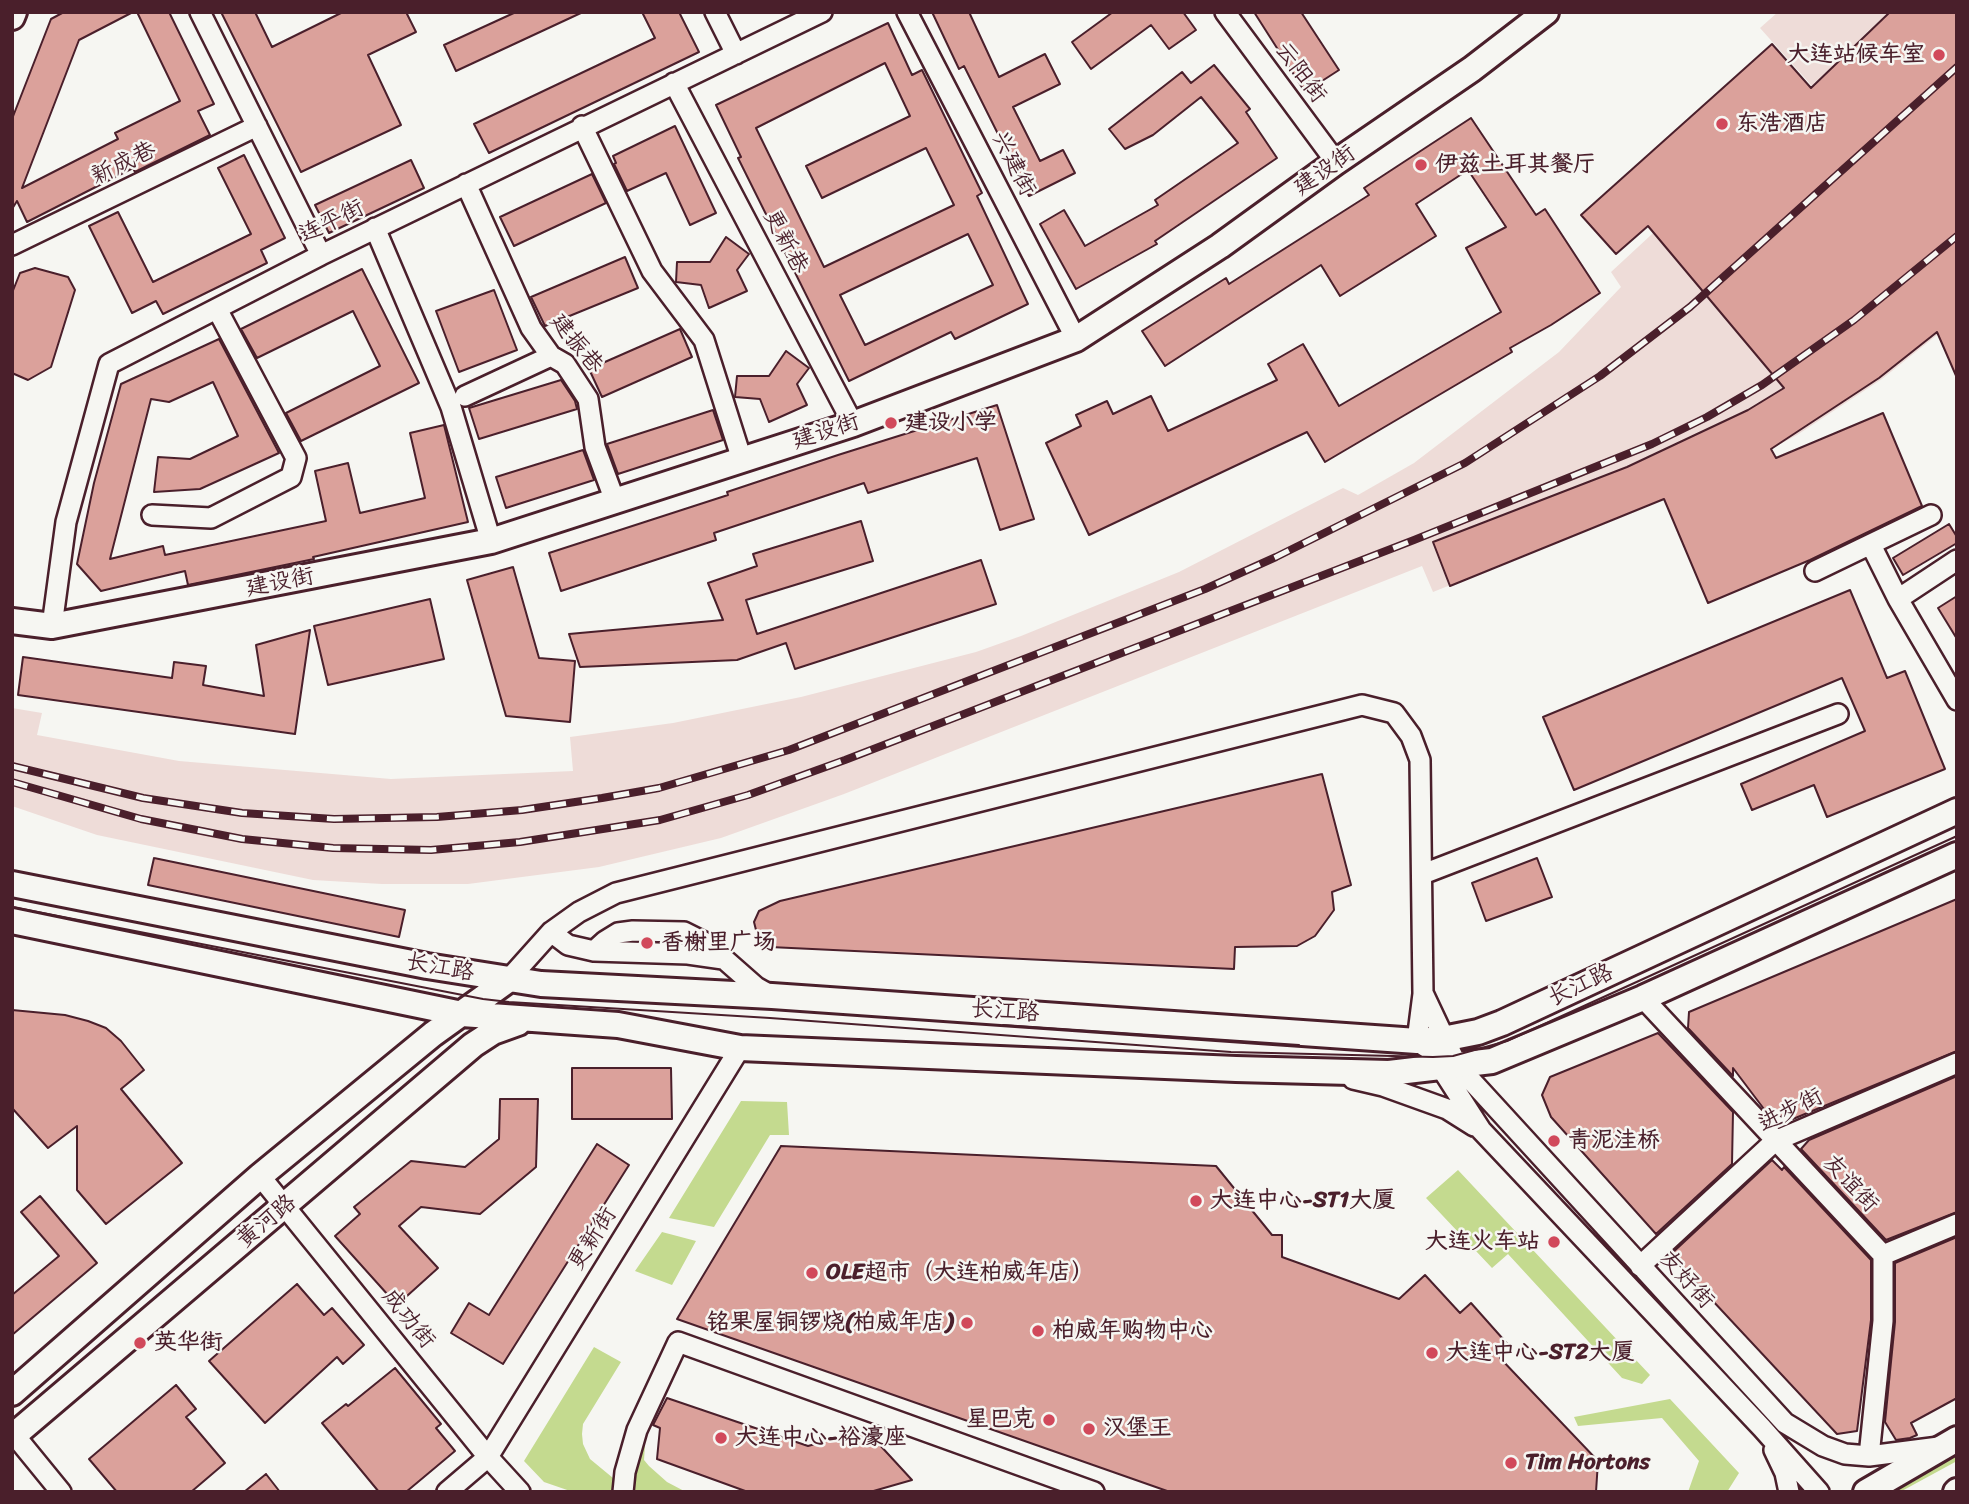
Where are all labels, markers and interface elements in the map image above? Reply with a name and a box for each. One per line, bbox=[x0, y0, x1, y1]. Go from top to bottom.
street label: 云阳街 bbox=[1268, 37, 1332, 109]
place label: 大连站候车室 bbox=[1787, 41, 1925, 69]
marker: 大连站候车室 bbox=[1931, 47, 1947, 63]
place label: 东浩酒店 bbox=[1736, 110, 1828, 138]
marker: 东浩酒店 bbox=[1714, 116, 1730, 132]
street label: 兴建街 bbox=[985, 127, 1041, 201]
street label: 新成巷 bbox=[87, 136, 161, 192]
street label: 建设街 bbox=[1289, 140, 1361, 202]
place label: 伊兹土耳其餐厅 bbox=[1435, 151, 1596, 179]
marker: 伊兹土耳其餐厅 bbox=[1413, 157, 1429, 173]
street label: 连平街 bbox=[295, 194, 369, 250]
street label: 更新巷 bbox=[757, 205, 813, 279]
street label: 建振巷 bbox=[544, 309, 608, 379]
street label: 建设街 bbox=[789, 408, 863, 456]
place label: 建设小学 bbox=[905, 409, 997, 437]
marker: 建设小学 bbox=[883, 415, 899, 431]
street label: 建设街 bbox=[244, 563, 316, 603]
place label: 香榭里广场 bbox=[661, 929, 776, 957]
marker: 香榭里广场 bbox=[639, 935, 655, 951]
street label: 长江路 bbox=[404, 948, 476, 988]
street label: 长江路 bbox=[1544, 959, 1618, 1013]
street label: 长江路 bbox=[970, 996, 1040, 1028]
street label: 进步街 bbox=[1754, 1083, 1828, 1139]
place label: 青泥洼桥 bbox=[1568, 1127, 1660, 1155]
marker: 青泥洼桥 bbox=[1546, 1133, 1562, 1149]
street label: 友谊街 bbox=[1816, 1149, 1884, 1219]
place label: 大连中心-ST1大厦 bbox=[1210, 1187, 1395, 1215]
street label: 黄河路 bbox=[232, 1189, 302, 1255]
marker: 大连中心-ST1大厦 bbox=[1188, 1193, 1204, 1209]
street label: 更新街 bbox=[563, 1202, 623, 1276]
place label: 大连火车站 bbox=[1425, 1228, 1540, 1256]
marker: 大连火车站 bbox=[1546, 1234, 1562, 1250]
street label: 友好街 bbox=[1653, 1245, 1719, 1315]
place label: OLE超市（大连柏威年店） bbox=[826, 1259, 1094, 1287]
marker: OLE超市（大连柏威年店） bbox=[804, 1265, 820, 1281]
street label: 成功街 bbox=[376, 1284, 440, 1354]
place label: 铭果屋铜锣烧(柏威年店) bbox=[707, 1309, 953, 1337]
marker: 铭果屋铜锣烧(柏威年店) bbox=[959, 1315, 975, 1331]
place label: 柏威年购物中心 bbox=[1052, 1317, 1213, 1345]
marker: 柏威年购物中心 bbox=[1030, 1323, 1046, 1339]
place label: 英华街 bbox=[154, 1329, 223, 1357]
marker: 英华街 bbox=[132, 1335, 148, 1351]
place label: 大连中心-ST2大厦 bbox=[1446, 1339, 1635, 1367]
marker: 大连中心-ST2大厦 bbox=[1424, 1345, 1440, 1361]
place label: 星巴克 bbox=[966, 1406, 1035, 1434]
marker: 星巴克 bbox=[1041, 1412, 1057, 1428]
place label: 汉堡王 bbox=[1103, 1415, 1172, 1443]
marker: 汉堡王 bbox=[1081, 1421, 1097, 1437]
place label: 大连中心-裕濠座 bbox=[735, 1424, 907, 1452]
marker: 大连中心-裕濠座 bbox=[713, 1430, 729, 1446]
place label: Tim Hortons bbox=[1525, 1449, 1650, 1477]
marker: Tim Hortons bbox=[1503, 1455, 1519, 1471]

